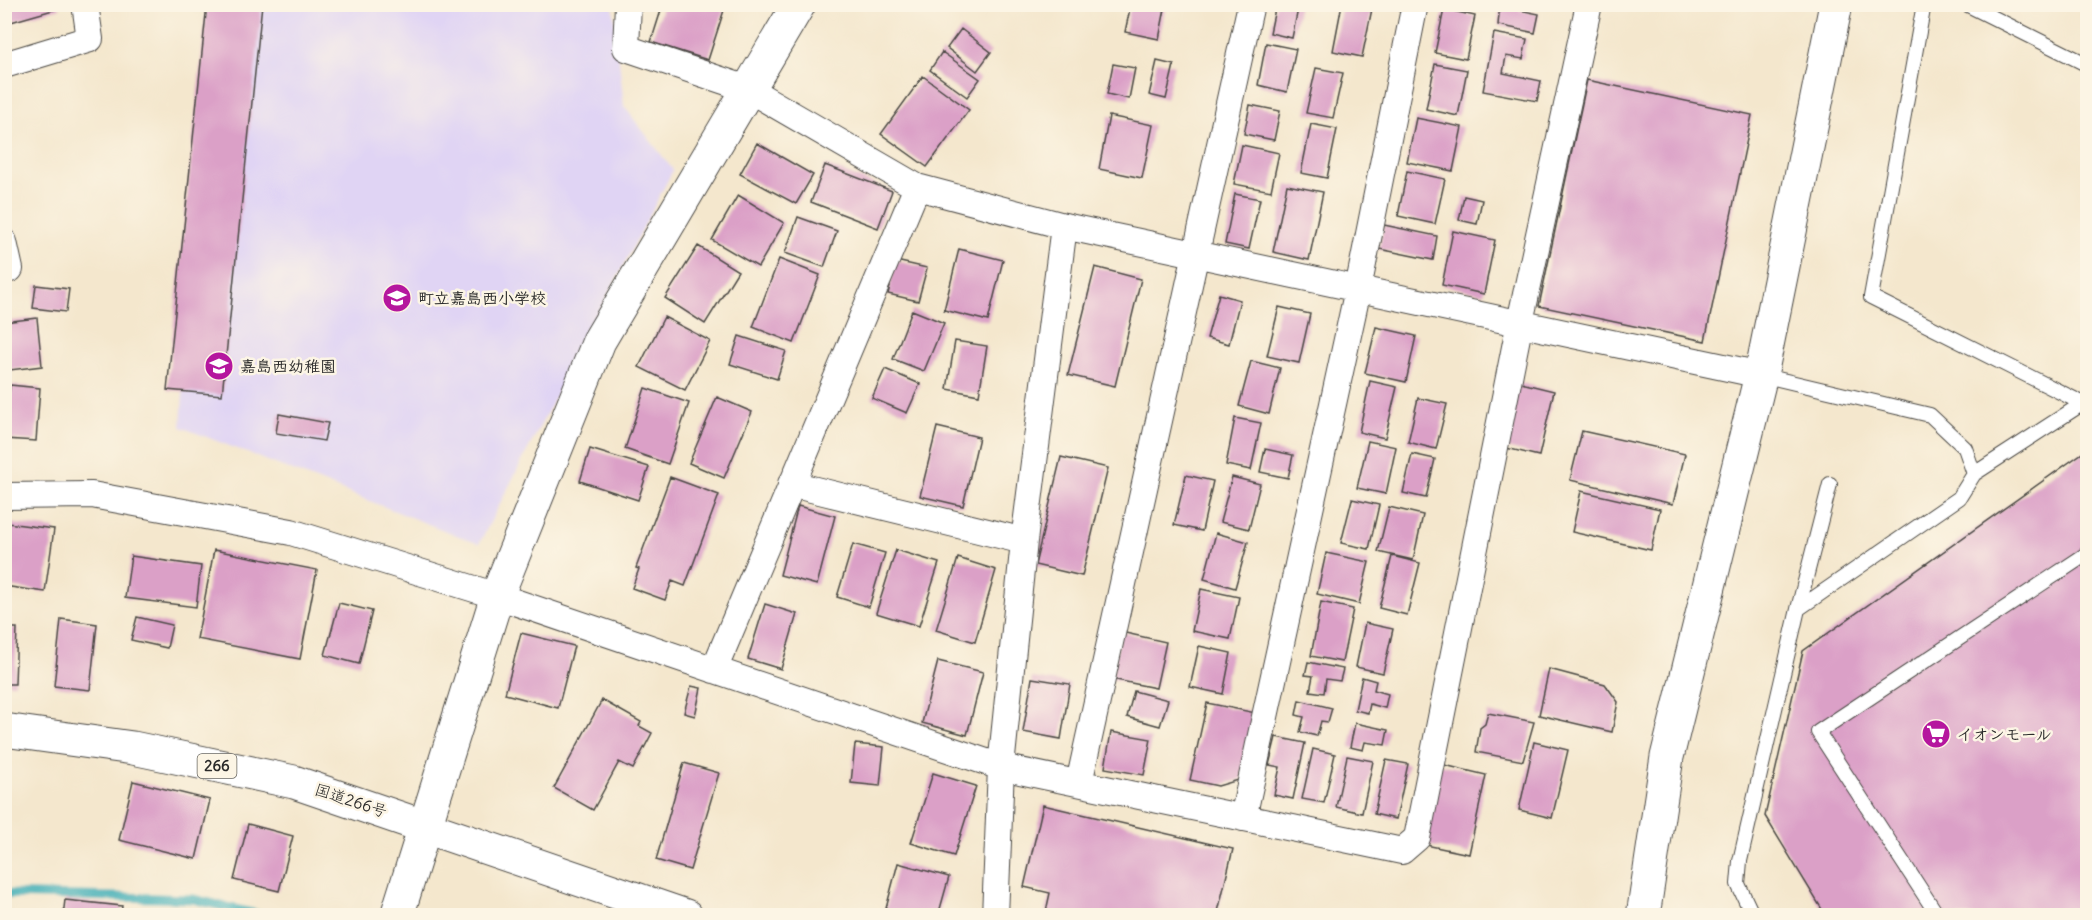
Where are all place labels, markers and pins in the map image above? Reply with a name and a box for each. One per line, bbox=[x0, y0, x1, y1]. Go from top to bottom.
school or university icon: 町立嘉島西小学校 bbox=[381, 282, 413, 314]
place label: 町立嘉島西小学校 bbox=[418, 288, 546, 308]
school or university icon: 嘉島西幼稚園 bbox=[203, 350, 235, 382]
place label: 嘉島西幼稚園 bbox=[240, 356, 336, 376]
supermarket icon: イオンモール bbox=[1920, 718, 1952, 750]
place label: イオンモール bbox=[1957, 724, 2052, 744]

